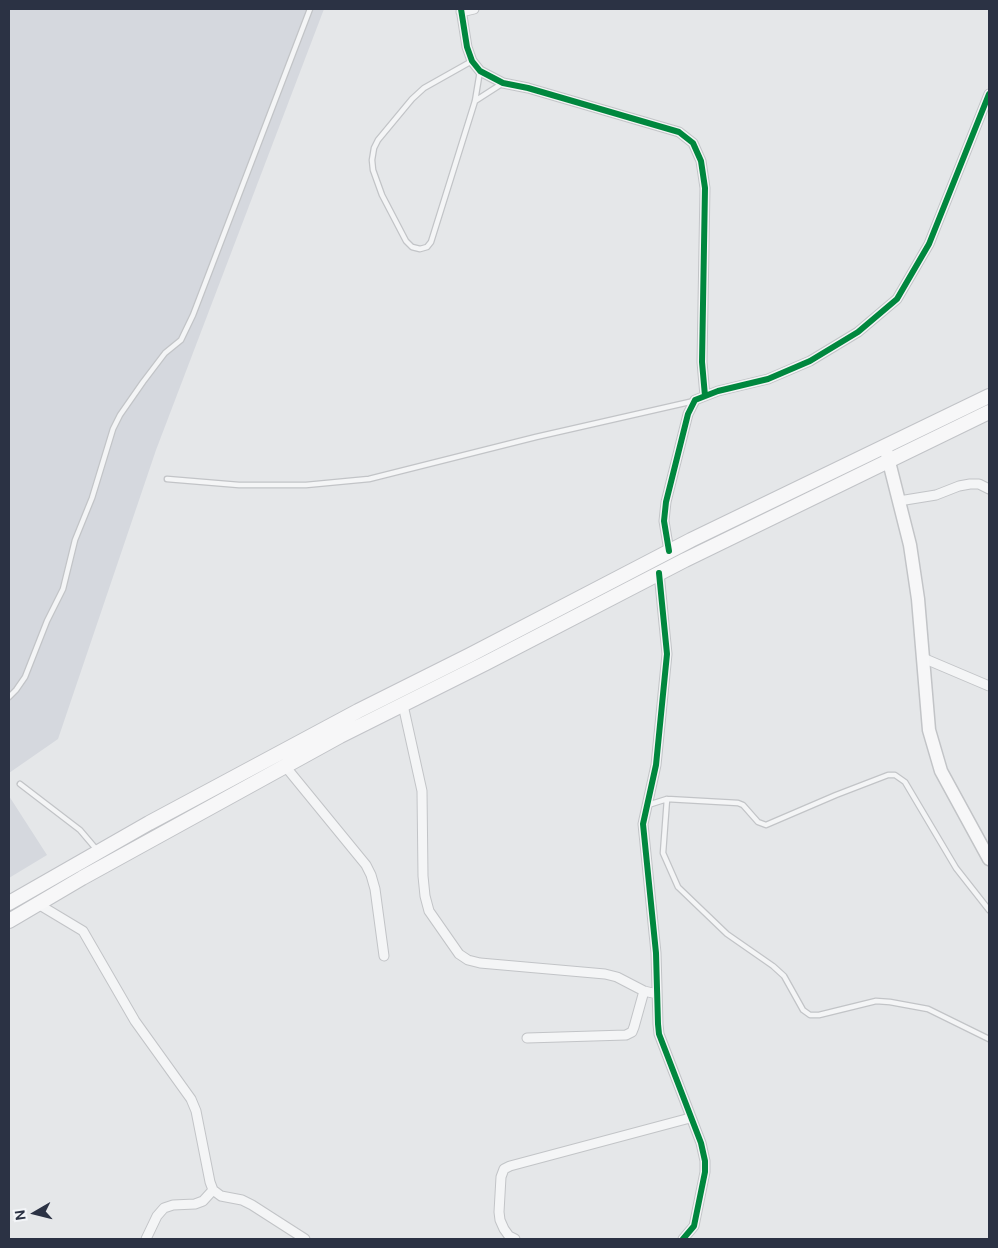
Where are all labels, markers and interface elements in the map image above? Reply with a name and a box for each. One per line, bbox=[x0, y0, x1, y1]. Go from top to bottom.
north arrow bbox=[10, 1188, 60, 1238]
text: N bbox=[11, 1209, 30, 1221]

